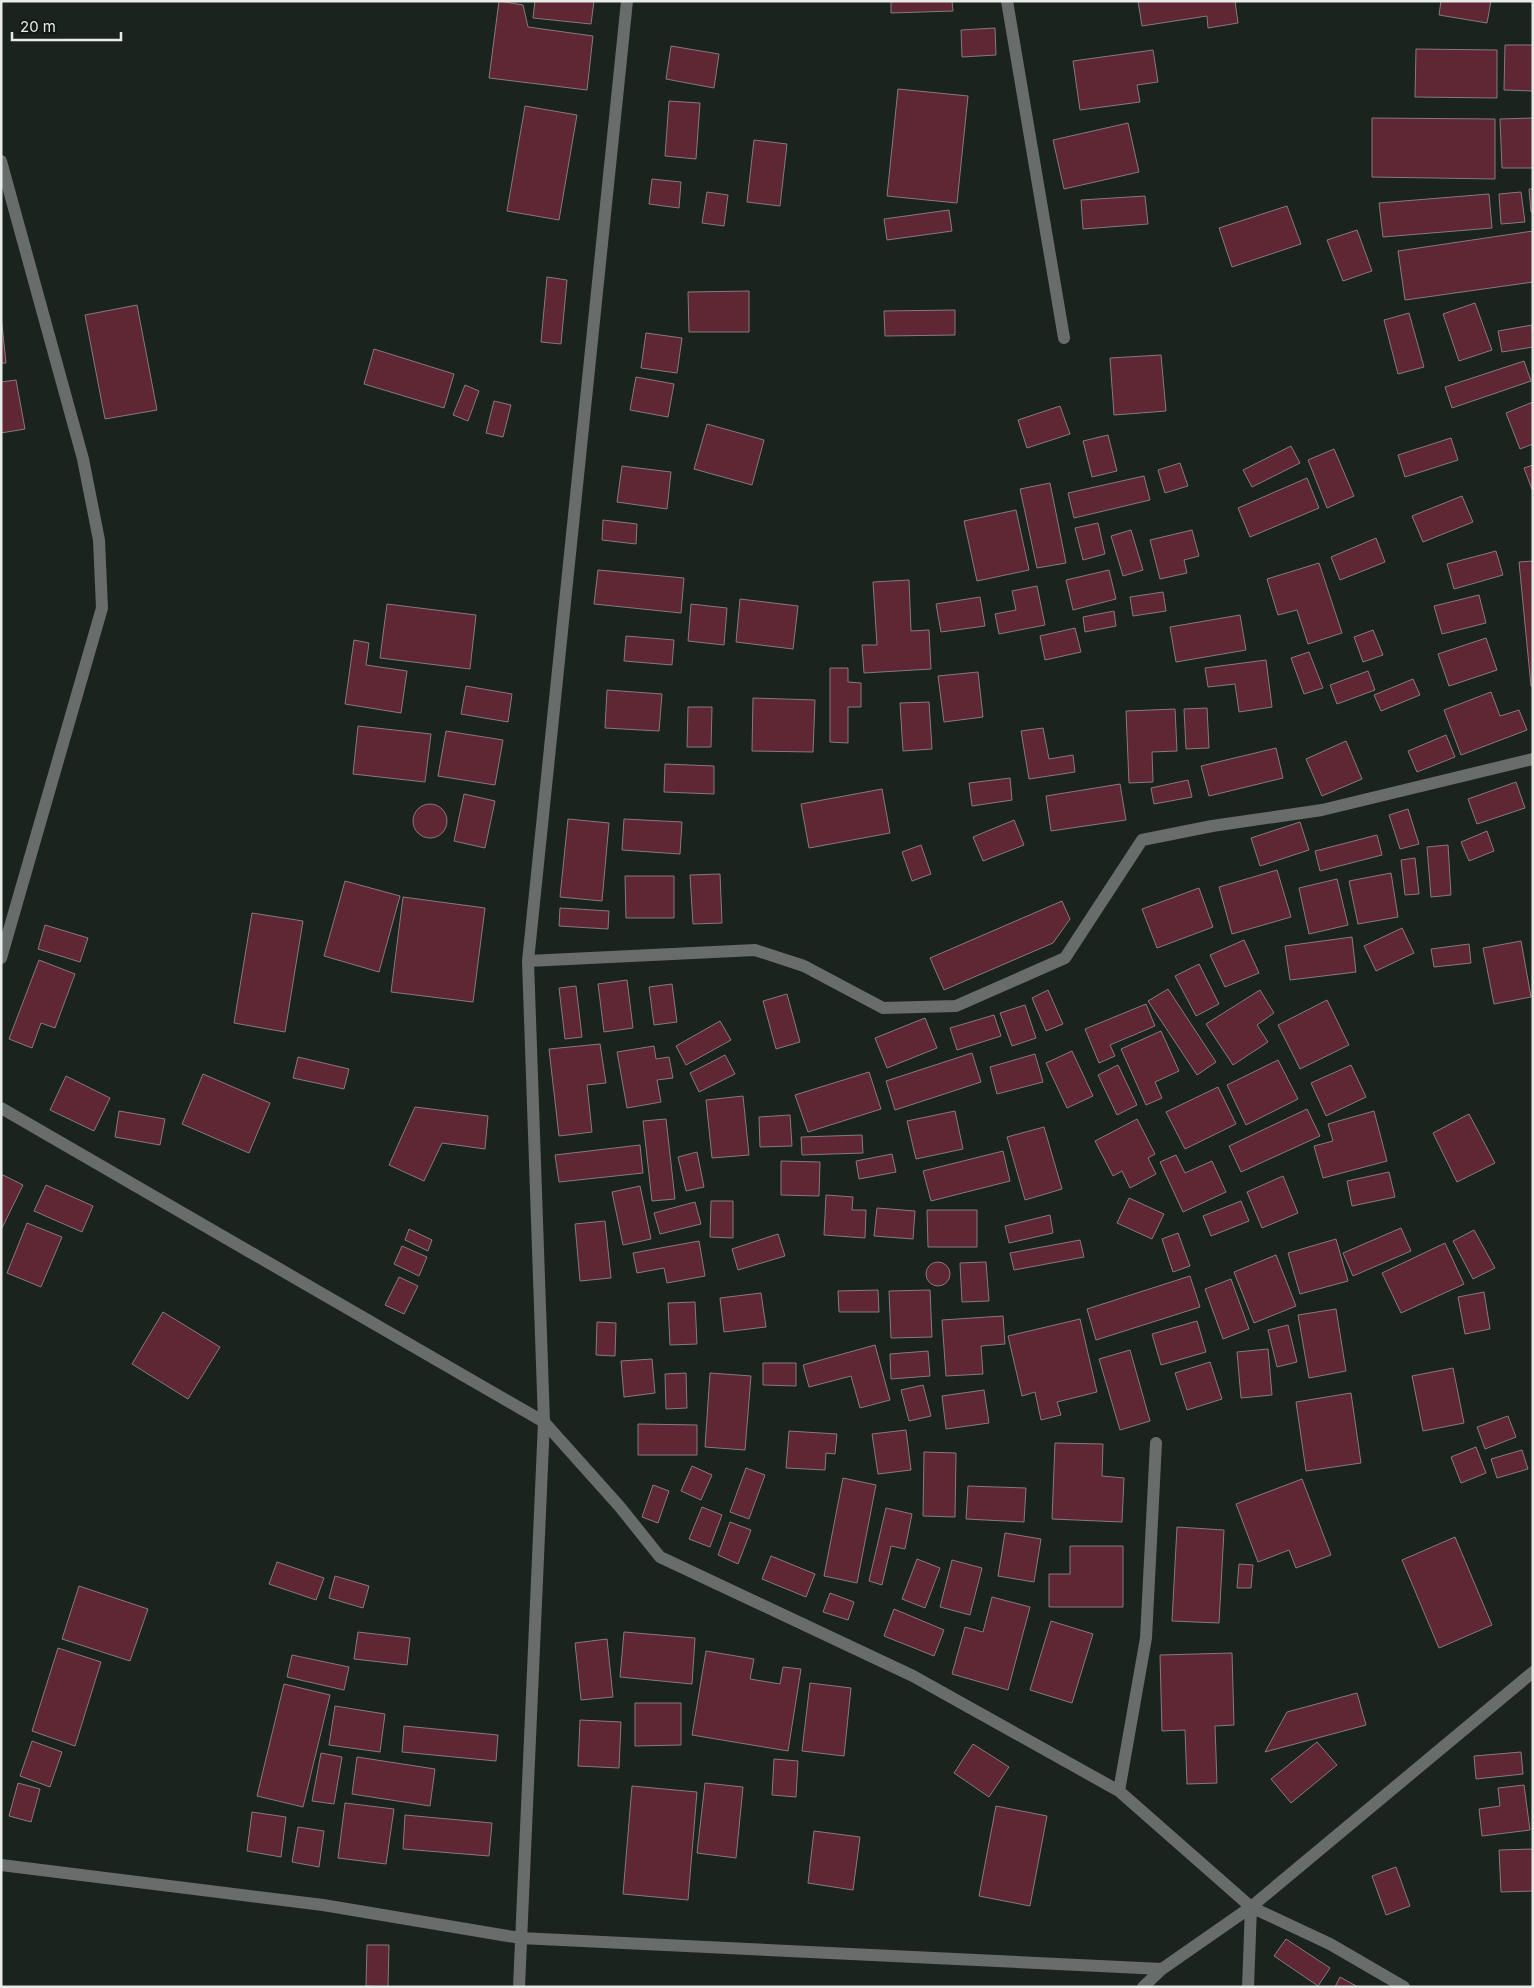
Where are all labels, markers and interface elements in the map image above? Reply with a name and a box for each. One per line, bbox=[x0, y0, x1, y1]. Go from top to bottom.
scale bar bbox=[12, 10, 121, 42]
text: 20 m bbox=[20, 17, 56, 36]

